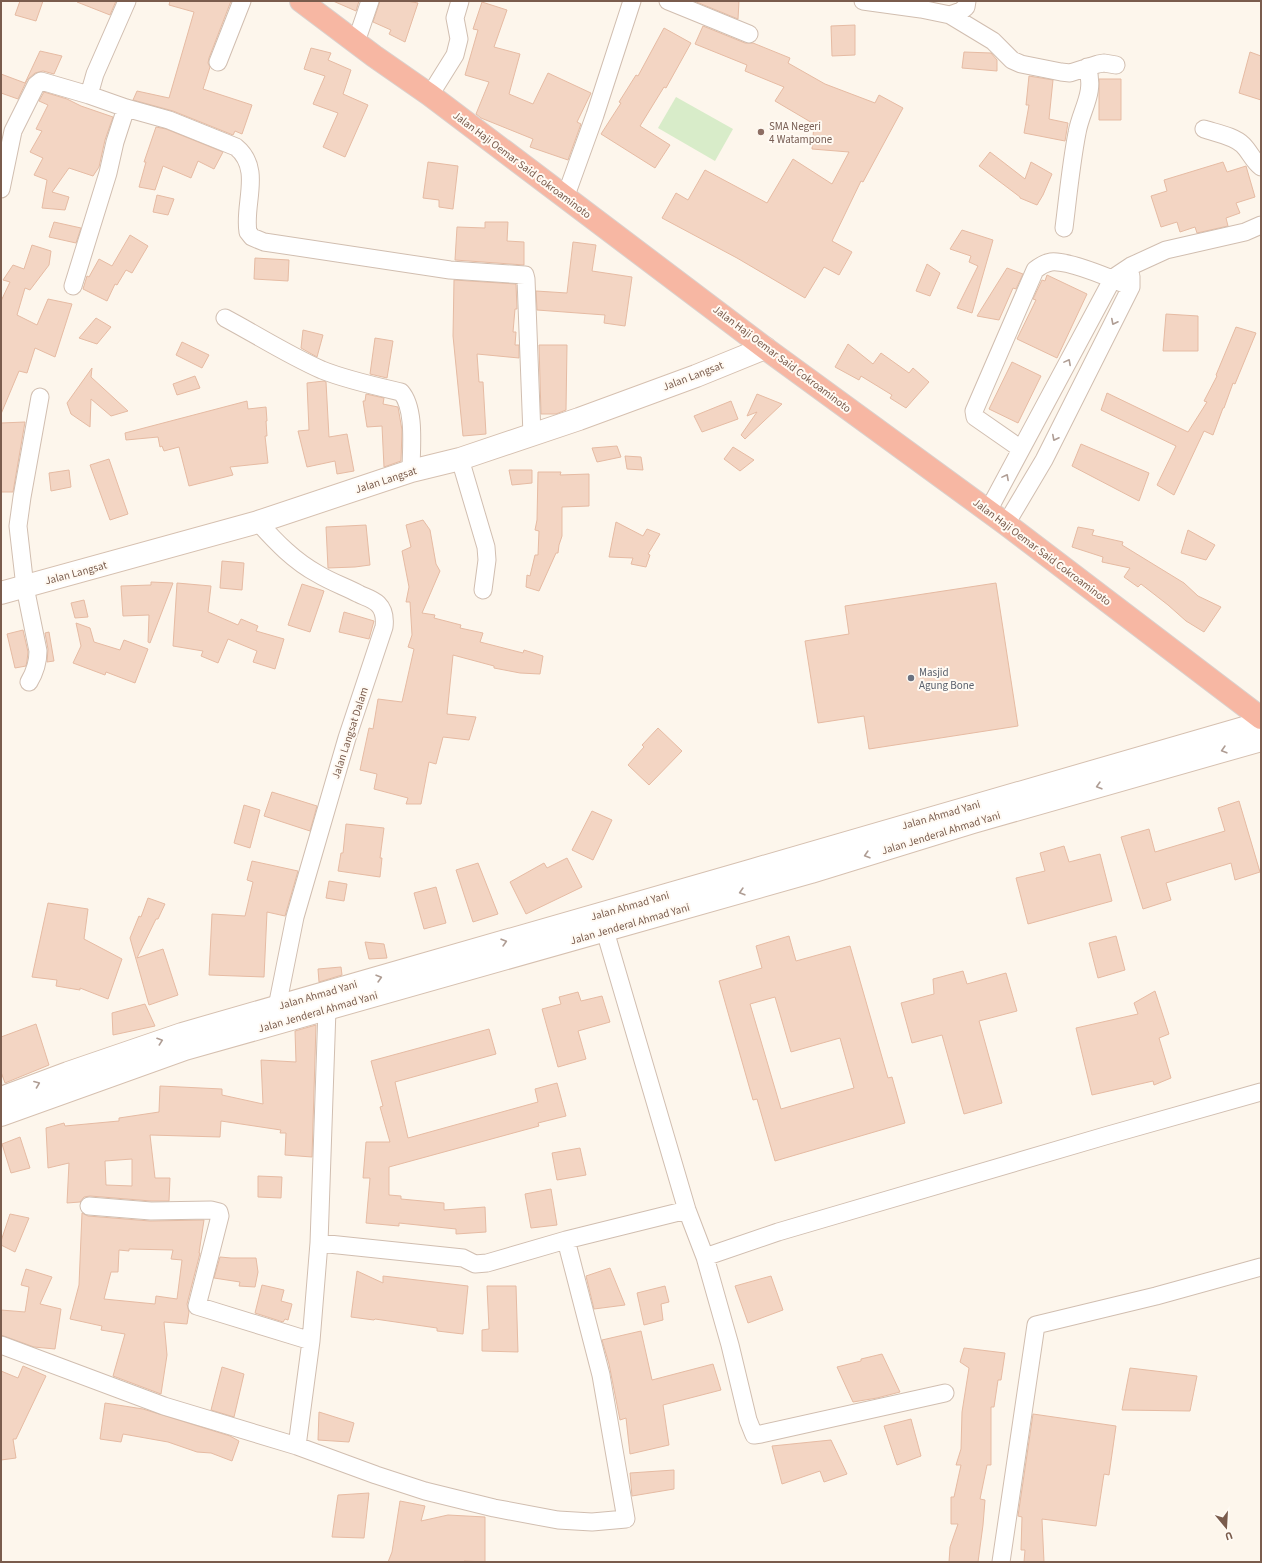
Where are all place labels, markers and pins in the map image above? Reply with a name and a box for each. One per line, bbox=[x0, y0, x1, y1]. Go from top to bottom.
place label: SMA Negeri 4 Watampone bbox=[769, 119, 833, 147]
marker: SMA Negeri 4 Watampone bbox=[756, 127, 766, 137]
place label: Masjid Agung Bone bbox=[919, 665, 975, 693]
marker: Masjid Agung Bone bbox=[906, 673, 916, 683]

